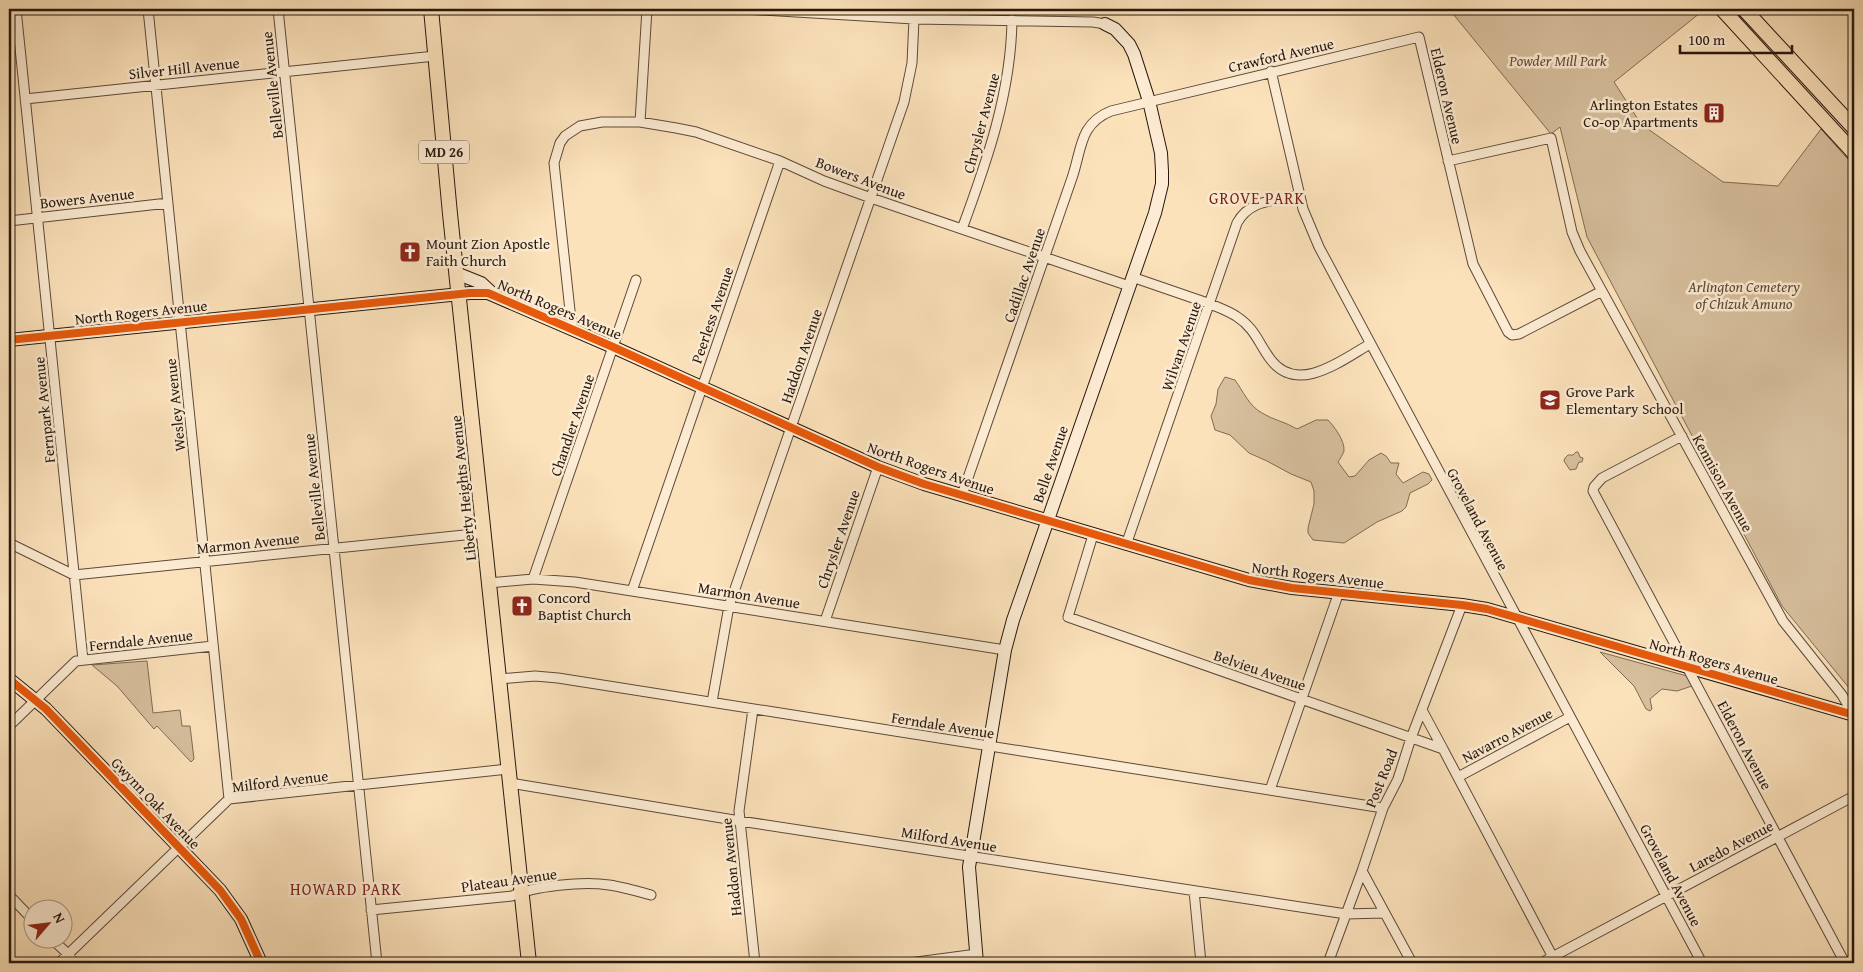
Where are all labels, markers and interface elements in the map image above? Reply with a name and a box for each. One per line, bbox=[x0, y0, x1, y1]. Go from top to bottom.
scale bar bbox=[1680, 22, 1793, 54]
text: 100 m bbox=[1688, 29, 1726, 50]
street label: Belleville Avenue bbox=[256, 30, 288, 140]
street label: Crawford Avenue bbox=[1226, 33, 1336, 77]
street label: Elderon Avenue bbox=[1426, 46, 1468, 146]
park label: Powder Mill Park bbox=[1508, 50, 1607, 71]
street label: Silver Hill Avenue bbox=[128, 52, 240, 84]
street label: Chrysler Avenue bbox=[958, 71, 1004, 175]
place label: Arlington Estates Co-op Apartments bbox=[1583, 94, 1698, 132]
building icon: Arlington Estates Co-op Apartments bbox=[1702, 101, 1726, 125]
road number: MD 26 bbox=[419, 140, 469, 163]
street label: Bowers Avenue bbox=[813, 151, 909, 205]
street label: Bowers Avenue bbox=[39, 183, 135, 213]
district label: GROVE PARK bbox=[1209, 186, 1305, 210]
street label: Cadillac Avenue bbox=[998, 225, 1050, 325]
place label: Mount Zion Apostle Faith Church bbox=[426, 233, 550, 271]
church icon: Mount Zion Apostle Faith Church bbox=[398, 240, 422, 264]
street label: Peerless Avenue bbox=[686, 264, 738, 366]
street label: North Rogers Avenue bbox=[495, 273, 625, 345]
park label: Arlington Cemetery of Chizuk Amuno bbox=[1687, 276, 1800, 314]
street label: North Rogers Avenue bbox=[74, 295, 208, 329]
street label: Wilvan Avenue bbox=[1156, 298, 1206, 394]
street label: Haddon Avenue bbox=[775, 306, 827, 406]
street label: Fernpark Avenue bbox=[28, 356, 60, 464]
street label: Wesley Avenue bbox=[160, 358, 190, 452]
street label: Chandler Avenue bbox=[545, 371, 599, 479]
place label: Grove Park Elementary School bbox=[1566, 381, 1684, 419]
school or university icon: Grove Park Elementary School bbox=[1538, 388, 1562, 412]
street label: Liberty Heights Avenue bbox=[445, 414, 481, 562]
street label: Belle Avenue bbox=[1027, 423, 1073, 505]
street label: Kennison Avenue bbox=[1688, 431, 1758, 535]
street label: Belleville Avenue bbox=[298, 432, 330, 542]
street label: North Rogers Avenue bbox=[865, 436, 997, 500]
street label: Groveland Avenue bbox=[1442, 464, 1514, 574]
street label: Chrysler Avenue bbox=[811, 487, 865, 591]
street label: Marmon Avenue bbox=[196, 527, 300, 559]
street label: North Rogers Avenue bbox=[1251, 556, 1385, 594]
street label: Marmon Avenue bbox=[696, 577, 802, 613]
place label: Concord Baptist Church bbox=[538, 587, 632, 625]
church icon: Concord Baptist Church bbox=[510, 594, 534, 618]
street label: Ferndale Avenue bbox=[88, 624, 194, 656]
street label: North Rogers Avenue bbox=[1647, 633, 1781, 689]
street label: Belvieu Avenue bbox=[1211, 644, 1309, 696]
street label: Elderon Avenue bbox=[1713, 697, 1777, 793]
street label: Navarro Avenue bbox=[1458, 702, 1556, 768]
street label: Ferndale Avenue bbox=[890, 706, 996, 744]
street label: Post Road bbox=[1360, 745, 1402, 811]
street label: Gwynn Oak Avenue bbox=[107, 752, 205, 854]
street label: Milford Avenue bbox=[231, 765, 329, 797]
street label: Laredo Avenue bbox=[1685, 815, 1777, 877]
street label: Haddon Avenue bbox=[715, 817, 747, 917]
street label: Groveland Avenue bbox=[1635, 820, 1707, 930]
street label: Milford Avenue bbox=[900, 821, 998, 857]
street label: Plateau Avenue bbox=[460, 863, 558, 897]
district label: HOWARD PARK bbox=[290, 877, 402, 901]
north arrow bbox=[22, 900, 72, 950]
text: N bbox=[48, 909, 71, 927]

